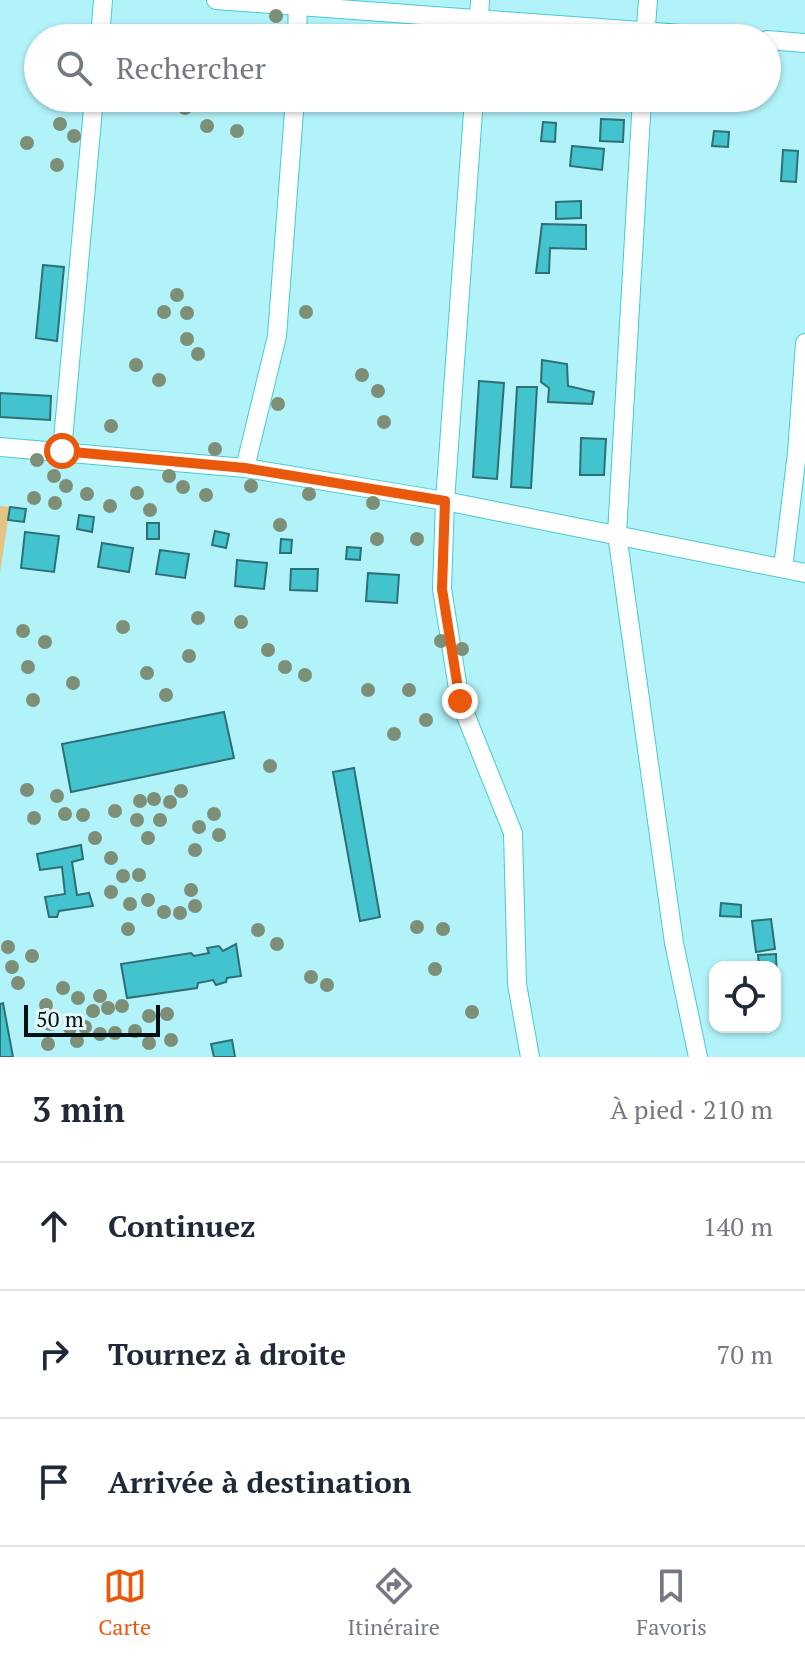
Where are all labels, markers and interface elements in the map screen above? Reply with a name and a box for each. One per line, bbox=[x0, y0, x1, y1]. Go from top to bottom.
search box bbox=[24, 24, 781, 112]
icon: search bbox=[52, 46, 96, 90]
text: Rechercher bbox=[116, 48, 266, 88]
route start bbox=[44, 433, 80, 469]
route end bbox=[442, 683, 478, 719]
map controls bbox=[709, 961, 781, 1033]
button: locate bbox=[709, 961, 781, 1033]
scale bar bbox=[24, 1001, 160, 1037]
text: 50 m bbox=[36, 1004, 84, 1033]
text: 3 min bbox=[32, 1087, 125, 1132]
text: À pied · 210 m bbox=[610, 1092, 773, 1126]
icon: ahead bbox=[32, 1204, 76, 1248]
text: Continuez bbox=[108, 1206, 255, 1246]
text: 140 m bbox=[703, 1209, 773, 1243]
icon: right bbox=[32, 1332, 76, 1376]
text: Tournez à droite bbox=[108, 1334, 346, 1374]
text: 70 m bbox=[717, 1337, 773, 1371]
icon: arrive bbox=[32, 1460, 76, 1504]
text: Arrivée à destination bbox=[108, 1462, 411, 1502]
tab: Carte bbox=[98, 1564, 151, 1641]
tab: Itinéraire bbox=[347, 1564, 440, 1641]
tab: Favoris bbox=[636, 1564, 707, 1641]

